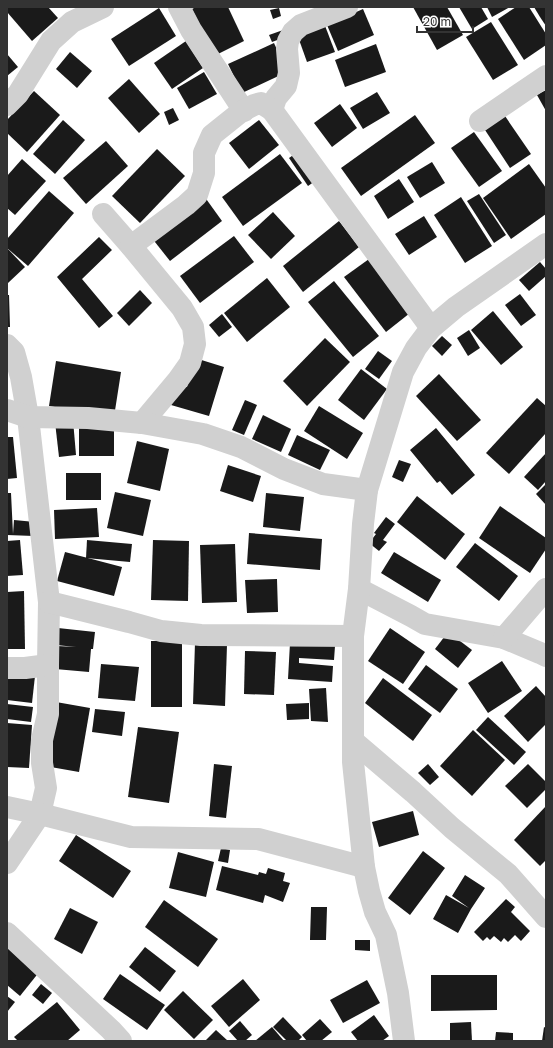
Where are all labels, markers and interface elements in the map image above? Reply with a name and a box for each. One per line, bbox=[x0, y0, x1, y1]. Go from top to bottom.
scale bar bbox=[417, 8, 473, 34]
text: 20 m bbox=[423, 14, 451, 29]

